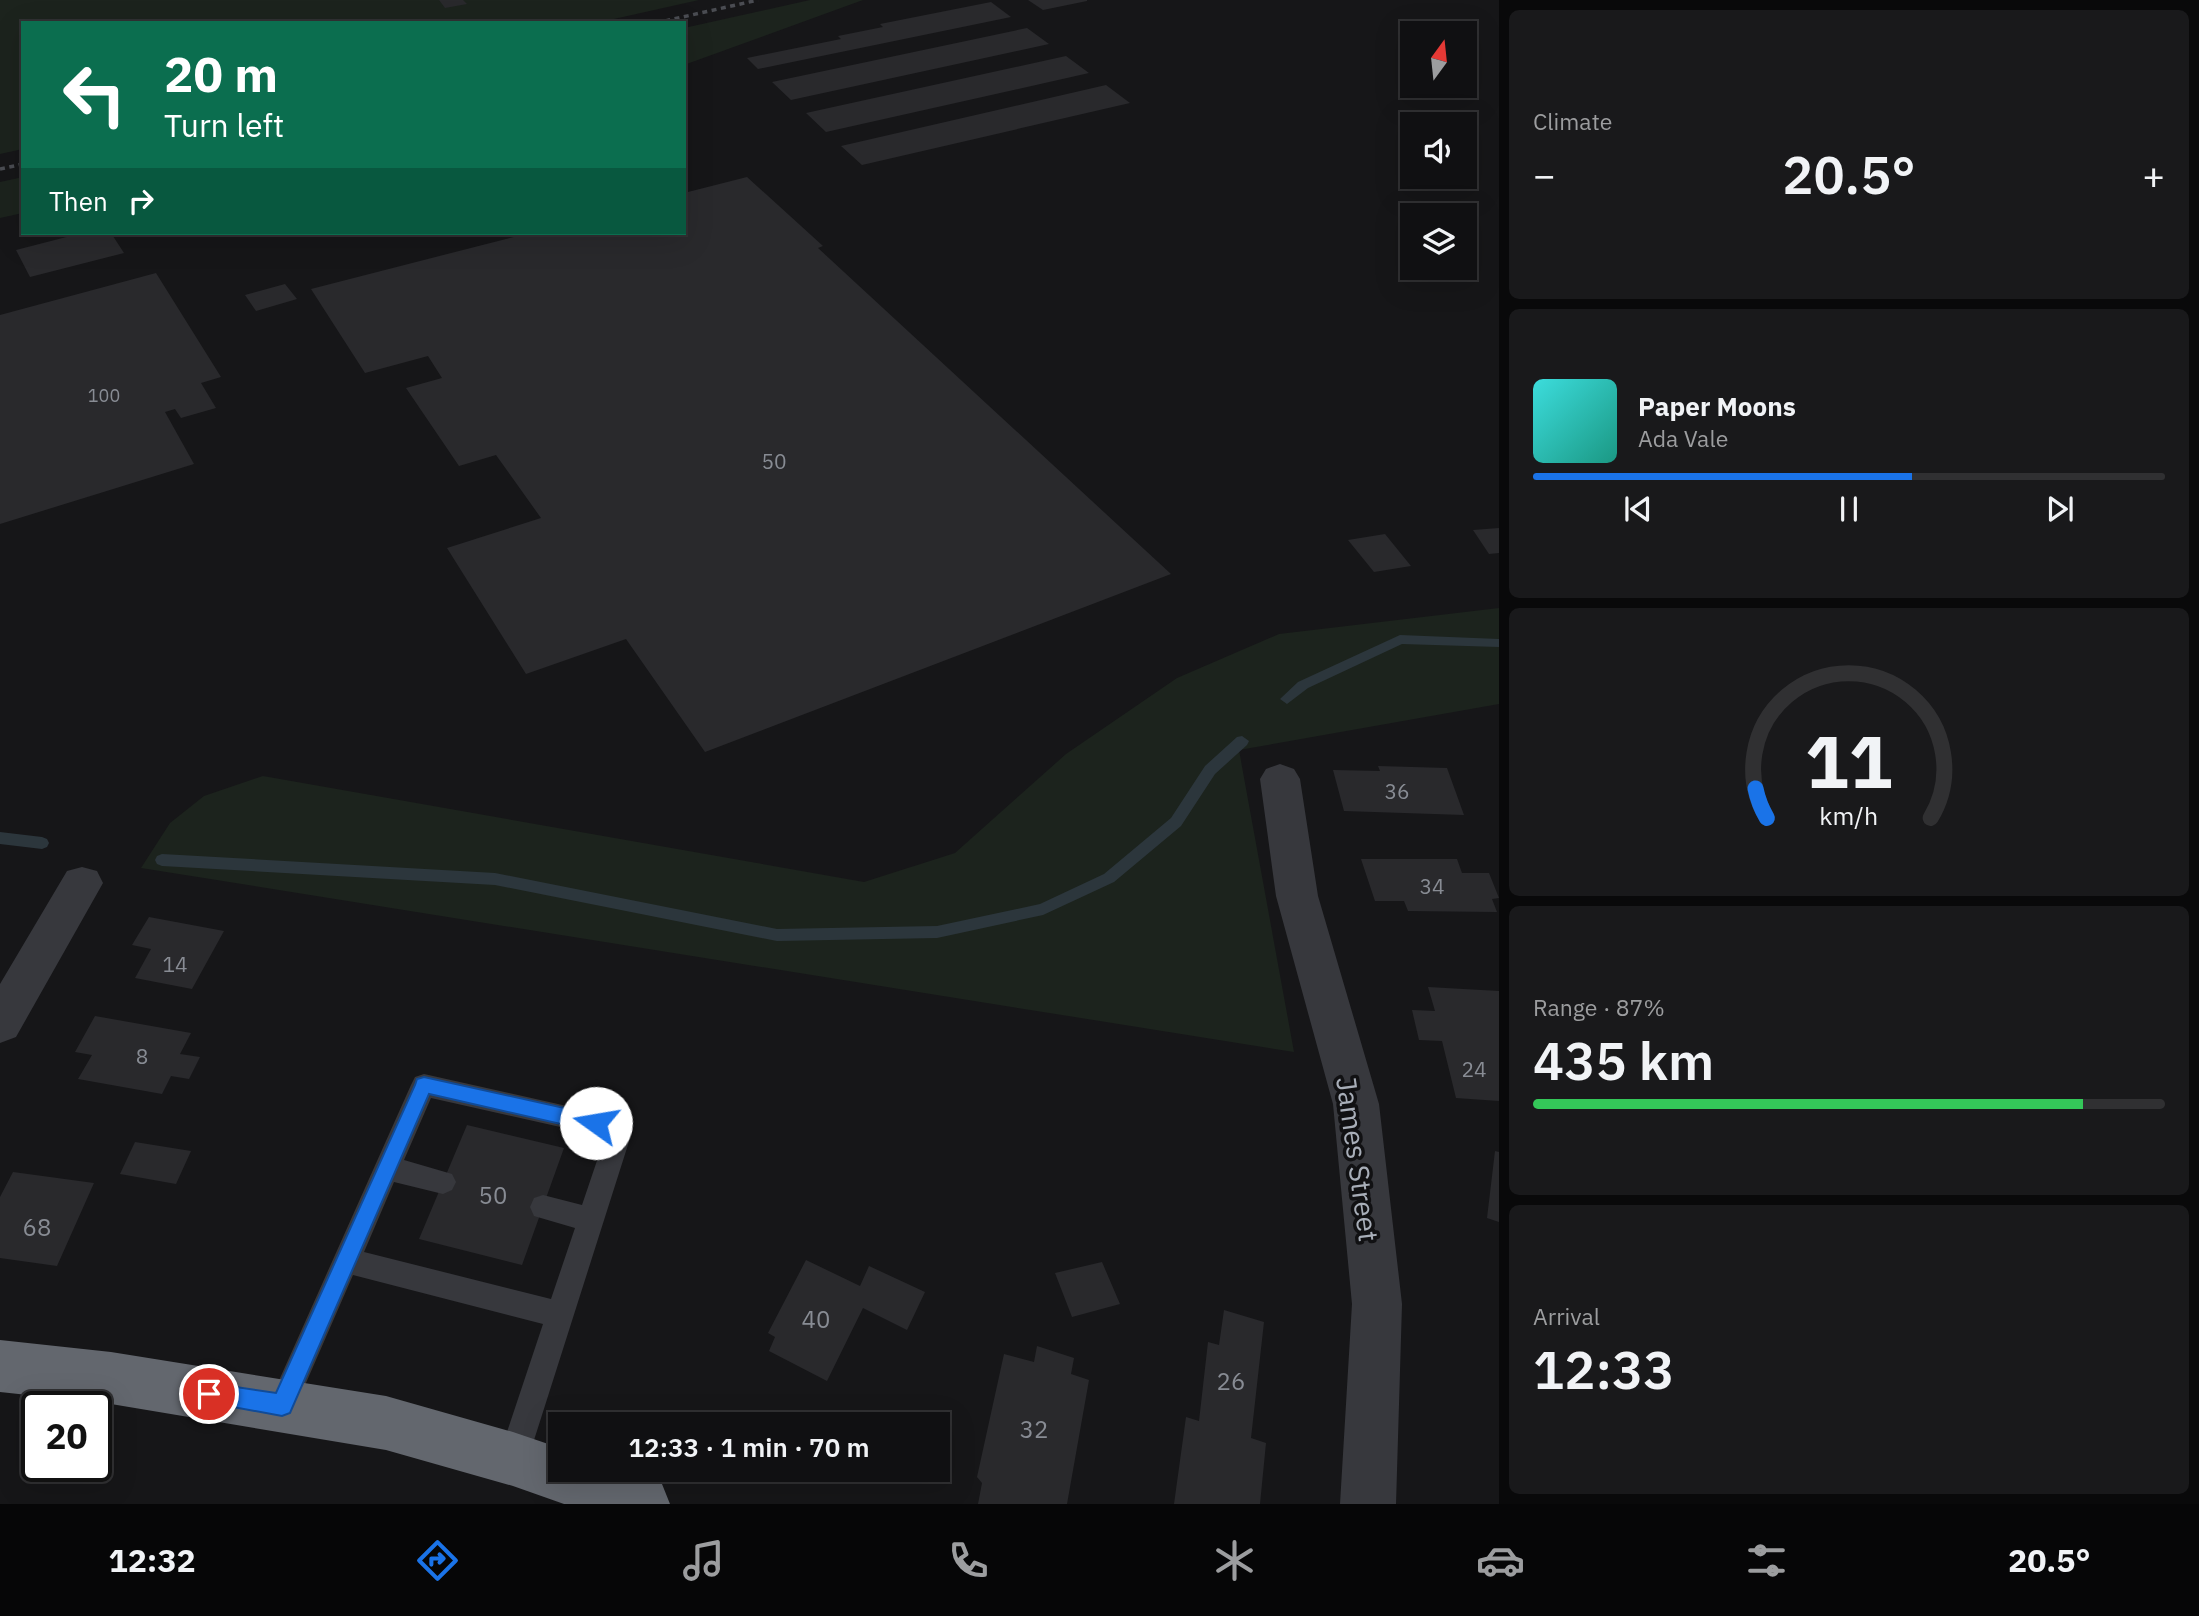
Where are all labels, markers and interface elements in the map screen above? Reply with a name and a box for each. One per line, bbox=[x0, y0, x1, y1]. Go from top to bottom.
north arrow bbox=[1400, 21, 1477, 98]
map controls bbox=[1400, 21, 1477, 280]
text: 20 m bbox=[164, 42, 278, 105]
icon: left bbox=[49, 49, 140, 140]
text: Turn left bbox=[164, 104, 284, 146]
text: Climate bbox=[1533, 106, 1612, 136]
button: sound bbox=[1400, 112, 1477, 189]
text: 20.5° bbox=[1782, 141, 1916, 208]
text: − bbox=[1533, 150, 1556, 199]
text: + bbox=[2142, 150, 2165, 199]
icon: right bbox=[122, 182, 160, 220]
text: Then bbox=[49, 184, 108, 218]
button: layers bbox=[1400, 203, 1477, 280]
house number: 100 bbox=[88, 384, 120, 407]
text: Paper Moons bbox=[1638, 389, 1796, 423]
text: Ada Vale bbox=[1638, 423, 1728, 453]
house number: 50 bbox=[761, 447, 787, 475]
icon: previous bbox=[1619, 490, 1657, 528]
icon: pause bbox=[1830, 490, 1868, 528]
icon: next bbox=[2041, 490, 2079, 528]
text: 11 bbox=[1805, 713, 1893, 808]
house number: 36 bbox=[1384, 777, 1410, 805]
text: km/h bbox=[1820, 799, 1878, 832]
house number: 34 bbox=[1419, 872, 1445, 900]
house number: 14 bbox=[162, 950, 188, 978]
text: Range · 87% bbox=[1533, 992, 1665, 1022]
text: 435 km bbox=[1533, 1027, 1714, 1094]
house number: 8 bbox=[136, 1042, 148, 1070]
house number: 24 bbox=[1461, 1055, 1487, 1083]
street label: James Street bbox=[1328, 1074, 1388, 1244]
position arrow bbox=[559, 1086, 633, 1160]
house number: 50 bbox=[479, 1179, 507, 1211]
house number: 68 bbox=[23, 1211, 51, 1243]
text: Arrival bbox=[1533, 1301, 1600, 1331]
house number: 40 bbox=[802, 1303, 830, 1335]
text: 12:33 bbox=[1533, 1336, 1674, 1403]
pin bbox=[179, 1364, 239, 1424]
house number: 26 bbox=[1217, 1365, 1245, 1397]
icon: arrive bbox=[190, 1375, 228, 1413]
speed limit sign: 20 bbox=[21, 1391, 112, 1482]
house number: 32 bbox=[1020, 1413, 1048, 1445]
text: 12:33 · 1 min · 70 m bbox=[628, 1430, 870, 1464]
icon: directions bbox=[413, 1536, 462, 1585]
icon: music bbox=[679, 1536, 728, 1585]
icon: phone bbox=[944, 1536, 993, 1585]
icon: climate bbox=[1210, 1536, 1259, 1585]
icon: car bbox=[1476, 1536, 1525, 1585]
icon: filters bbox=[1742, 1536, 1791, 1585]
text: 12:32 bbox=[108, 1539, 196, 1581]
text: 20.5° bbox=[2008, 1539, 2091, 1581]

